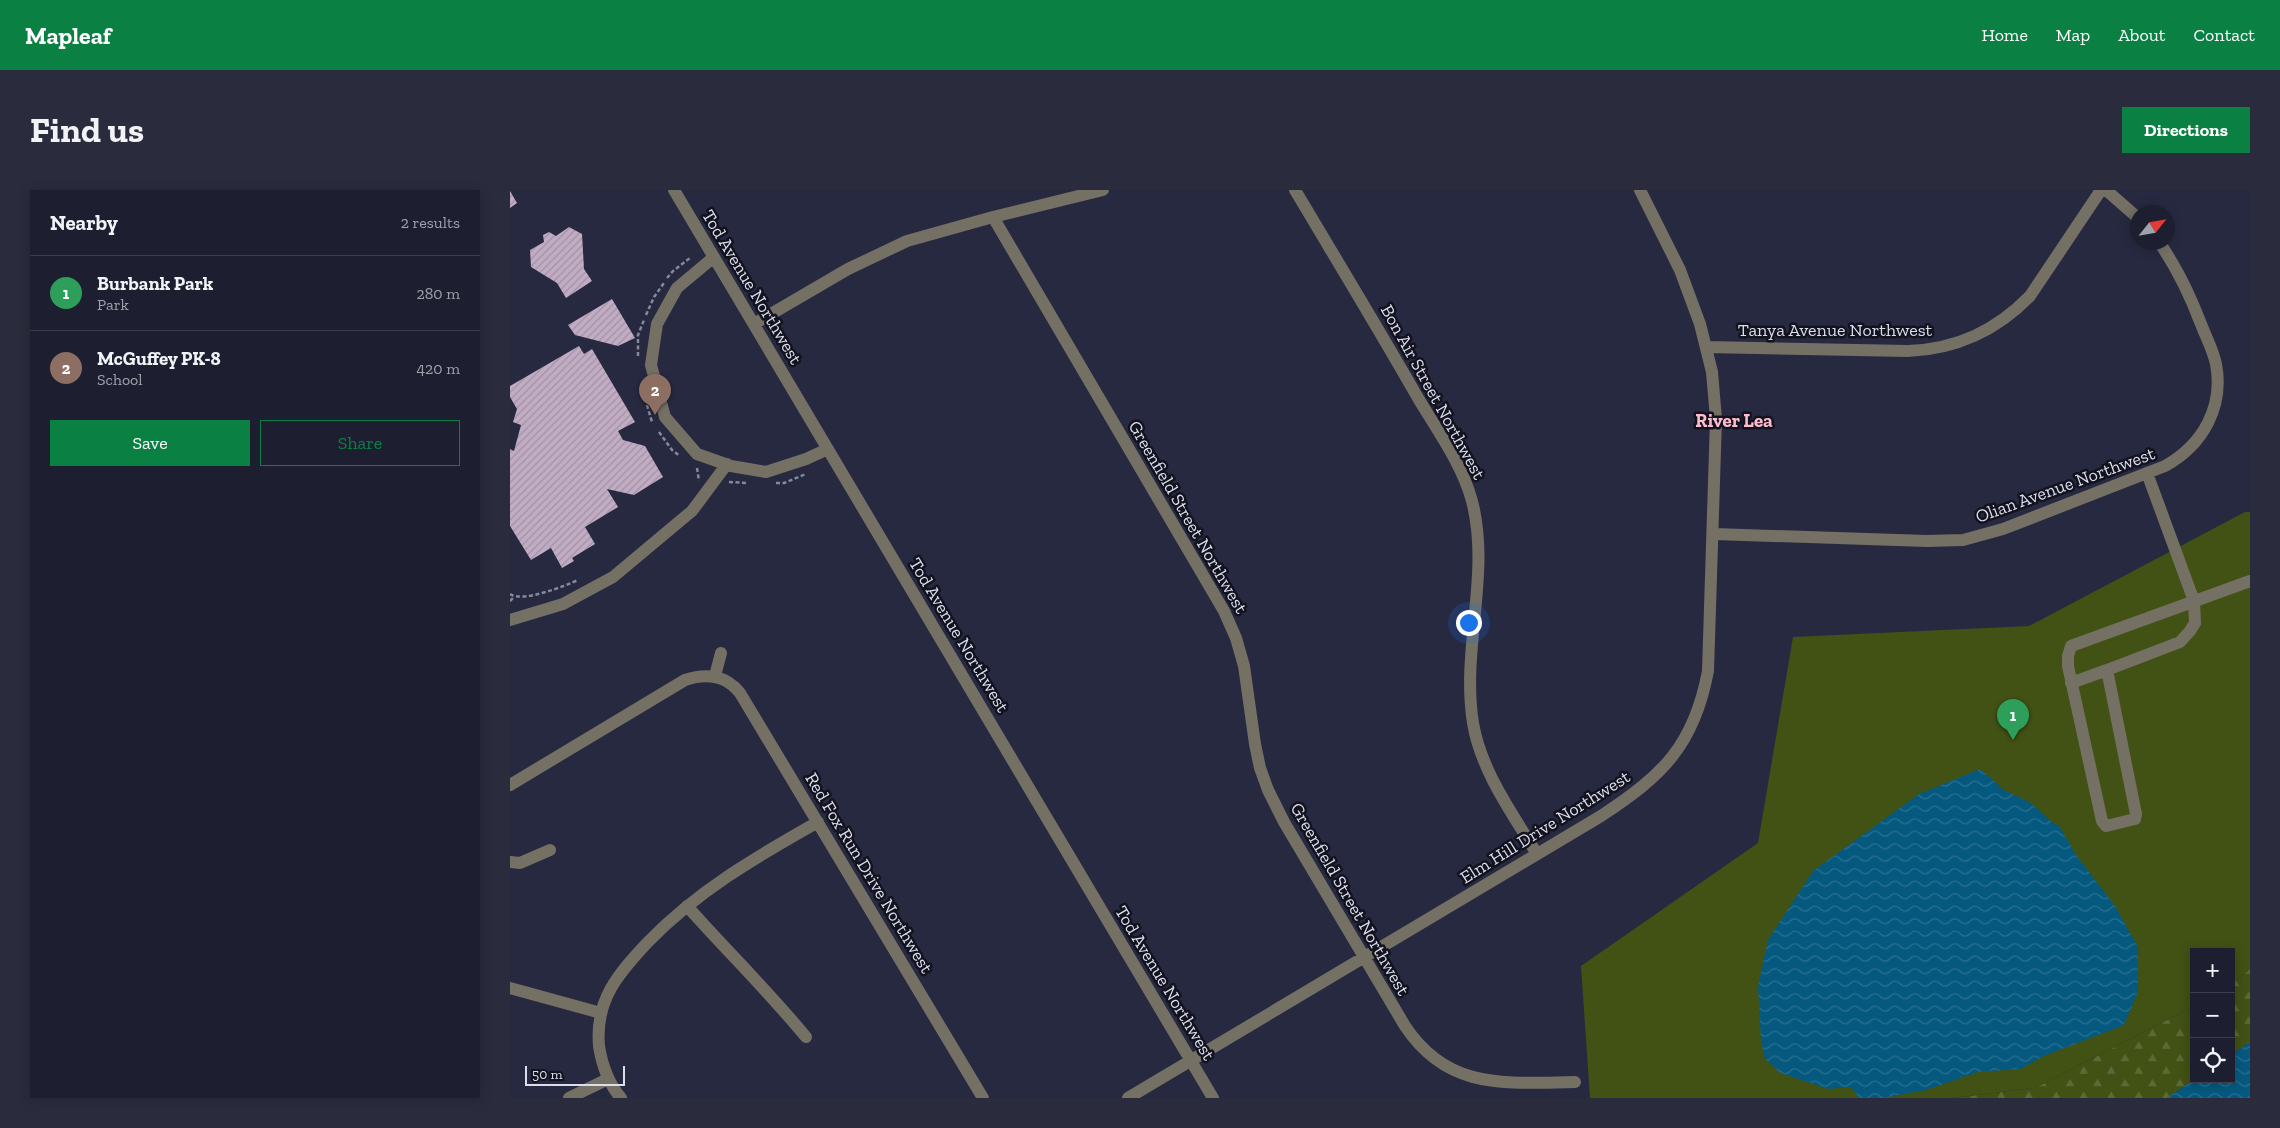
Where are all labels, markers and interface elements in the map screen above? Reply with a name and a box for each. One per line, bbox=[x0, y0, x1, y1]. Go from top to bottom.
text: Mapleaf bbox=[25, 21, 111, 50]
text: Home bbox=[1981, 24, 2028, 46]
text: Map bbox=[2056, 24, 2090, 46]
text: About bbox=[2118, 24, 2165, 46]
text: Contact bbox=[2193, 24, 2255, 46]
button: Directions bbox=[2122, 107, 2250, 153]
text: Find us bbox=[30, 109, 144, 151]
north arrow bbox=[2130, 205, 2175, 250]
street label: Tod Avenue Northwest bbox=[697, 206, 807, 369]
text: Nearby bbox=[50, 210, 118, 235]
text: 2 results bbox=[401, 213, 460, 232]
text: Burbank Park bbox=[97, 272, 213, 295]
text: 1 bbox=[63, 284, 69, 303]
text: 280 m bbox=[416, 284, 460, 303]
text: Park bbox=[97, 295, 129, 314]
street label: Bon Air Street Northwest bbox=[1376, 301, 1490, 483]
street label: Tanya Avenue Northwest bbox=[1738, 319, 1933, 341]
text: McGuffey PK-8 bbox=[97, 347, 221, 370]
text: 2 bbox=[62, 359, 70, 378]
text: 420 m bbox=[416, 359, 460, 378]
text: School bbox=[97, 370, 143, 389]
pin: 2 bbox=[639, 374, 671, 415]
district label: River Lea bbox=[1695, 409, 1773, 432]
street label: Greenfield Street Northwest bbox=[1124, 417, 1252, 618]
button: Save bbox=[50, 420, 250, 466]
button: Share bbox=[260, 420, 460, 466]
street label: Olian Avenue Northwest bbox=[1972, 442, 2158, 528]
street label: Tod Avenue Northwest bbox=[904, 554, 1014, 717]
your location bbox=[1456, 610, 1482, 636]
pin: 1 bbox=[1997, 699, 2029, 740]
street label: Elm Hill Drive Northwest bbox=[1456, 765, 1634, 888]
street label: Red Fox Run Drive Northwest bbox=[800, 769, 938, 978]
street label: Greenfield Street Northwest bbox=[1286, 799, 1414, 1000]
street label: Tod Avenue Northwest bbox=[1110, 902, 1220, 1065]
map controls bbox=[2190, 948, 2235, 1083]
button: + bbox=[2190, 948, 2235, 993]
button: − bbox=[2190, 993, 2235, 1038]
button: locate bbox=[2190, 1038, 2235, 1083]
scale bar bbox=[525, 1063, 625, 1086]
text: 50 m bbox=[532, 1066, 563, 1083]

